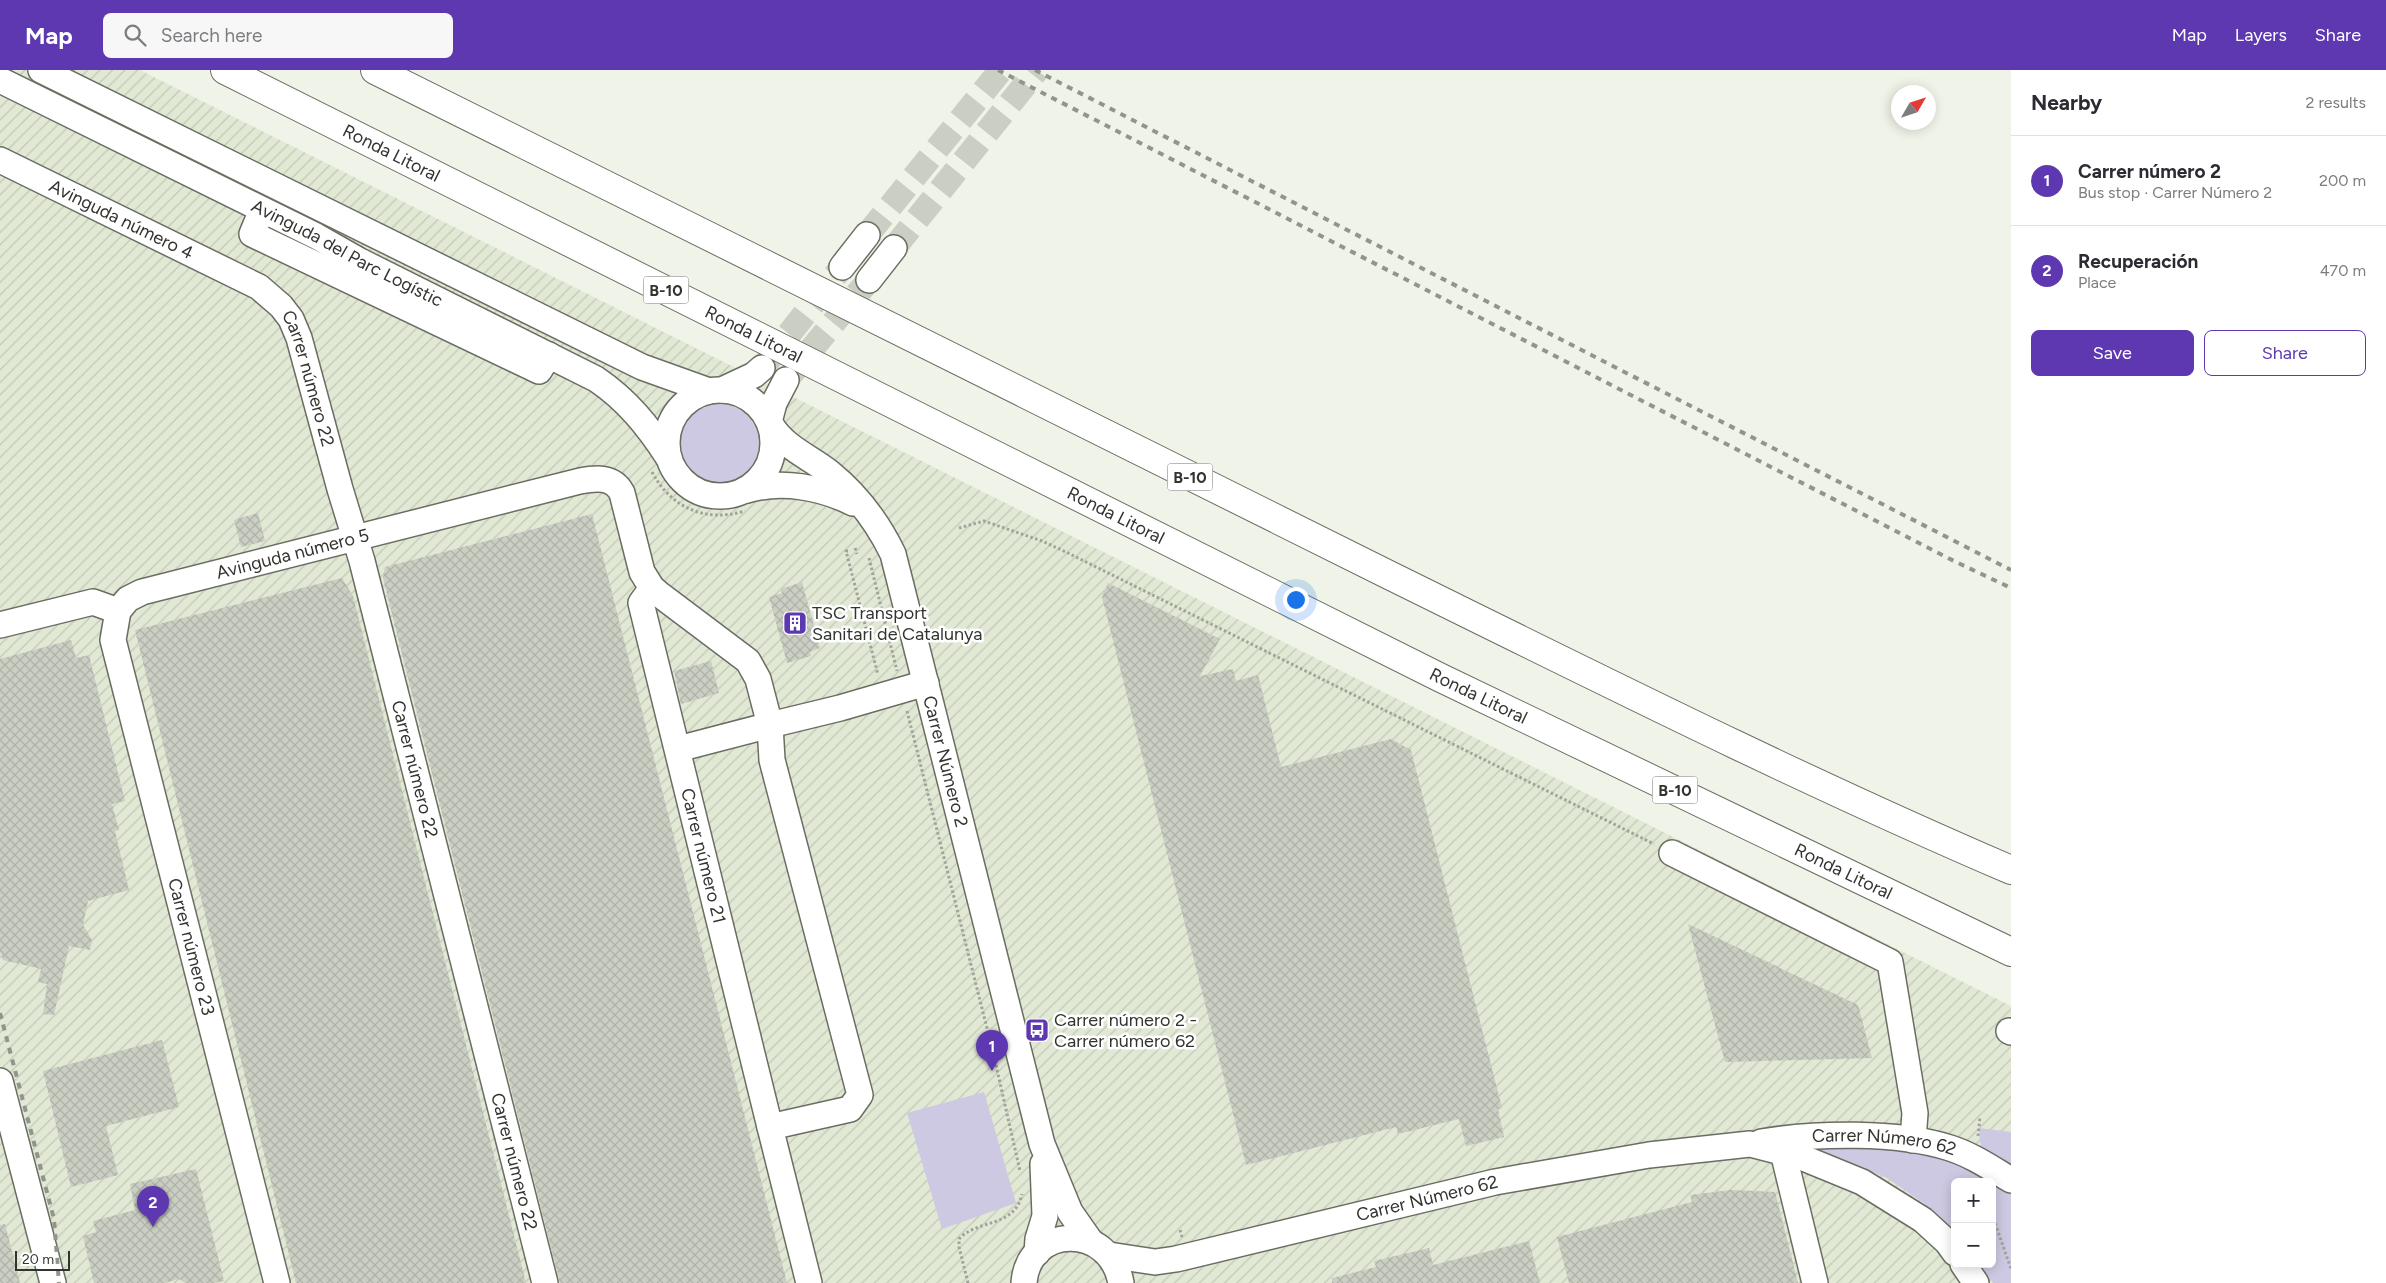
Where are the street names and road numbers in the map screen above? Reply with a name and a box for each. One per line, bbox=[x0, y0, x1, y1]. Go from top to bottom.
street label: Ronda Litoral bbox=[339, 120, 444, 187]
street label: Avinguda número 4 bbox=[46, 175, 197, 264]
street label: Avinguda del Parc Logístic bbox=[248, 195, 447, 312]
road number: B-10 bbox=[644, 276, 688, 304]
street label: Ronda Litoral bbox=[701, 301, 806, 368]
street label: Carrer número 22 bbox=[277, 306, 339, 449]
road number: B-10 bbox=[1168, 464, 1212, 491]
street label: Ronda Litoral bbox=[1064, 482, 1168, 549]
street label: Avinguda número 5 bbox=[214, 524, 371, 584]
street label: Ronda Litoral bbox=[1426, 663, 1531, 729]
street label: Carrer Número 2 bbox=[918, 693, 973, 830]
street label: Carrer número 22 bbox=[387, 698, 443, 840]
road number: B-10 bbox=[1652, 776, 1698, 804]
street label: Carrer número 21 bbox=[676, 786, 730, 926]
street label: Ronda Litoral bbox=[1791, 839, 1896, 904]
street label: Carrer número 23 bbox=[163, 876, 219, 1018]
street label: Carrer número 22 bbox=[486, 1091, 542, 1233]
street label: Carrer Número 62 bbox=[1811, 1124, 1959, 1160]
street label: Carrer Número 62 bbox=[1354, 1171, 1500, 1226]

